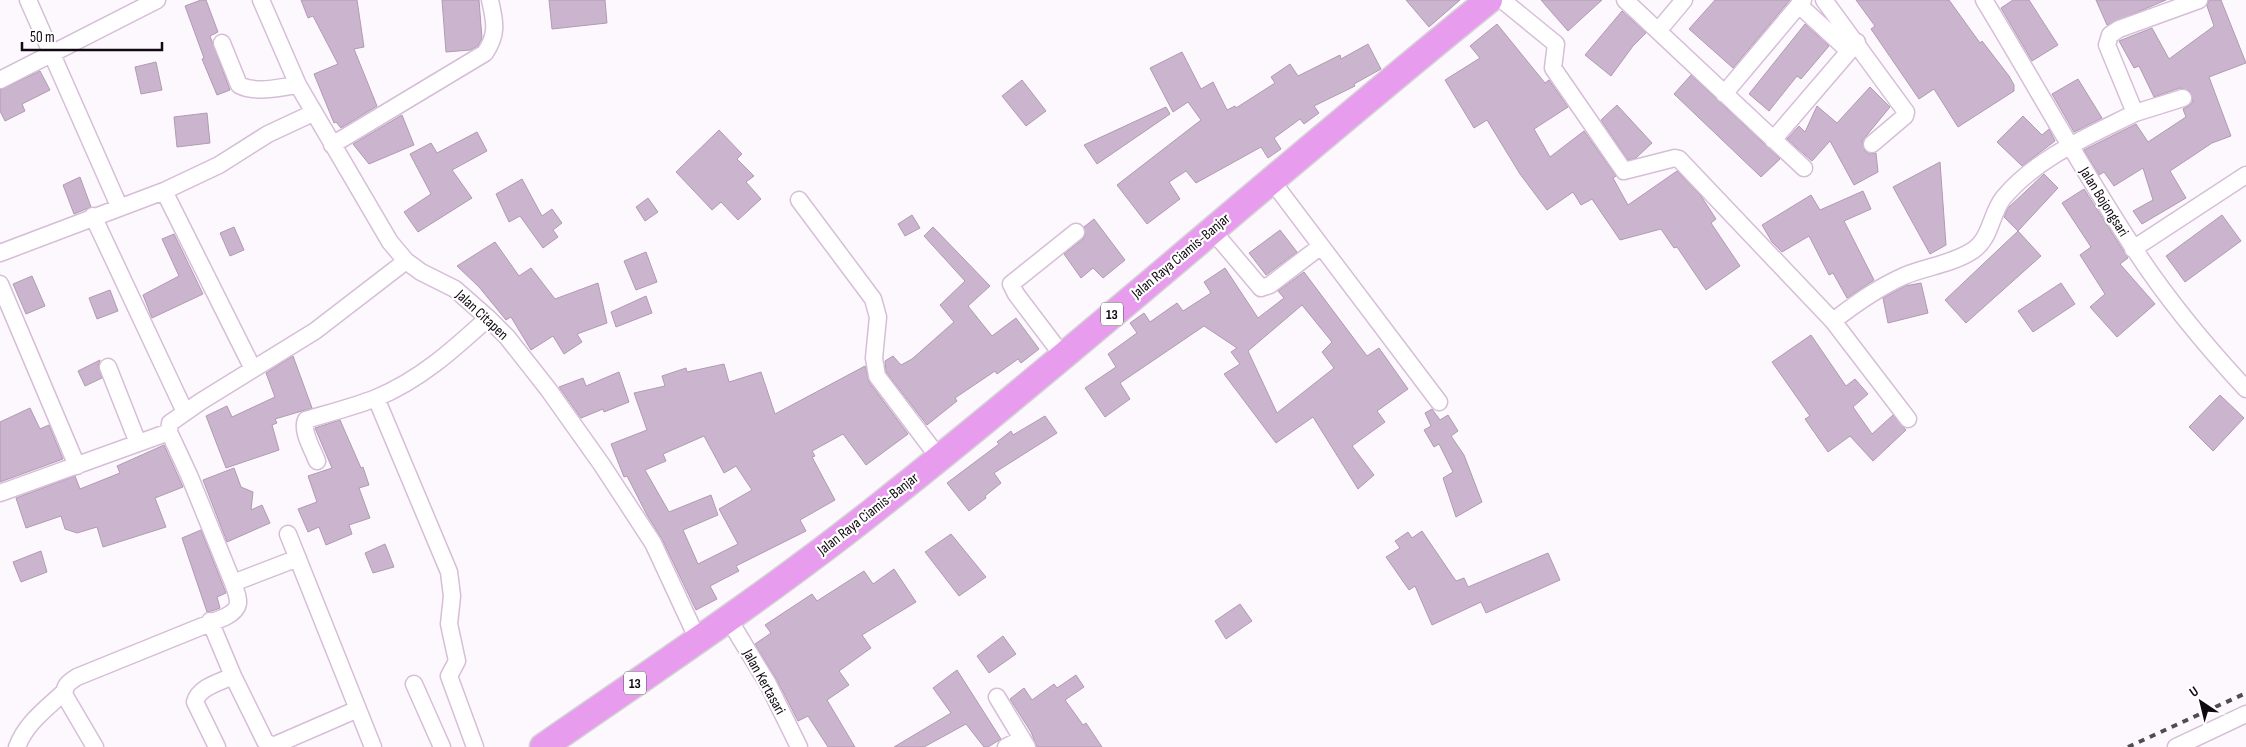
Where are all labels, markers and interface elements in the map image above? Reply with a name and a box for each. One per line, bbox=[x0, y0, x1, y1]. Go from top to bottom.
scale bar bbox=[22, 20, 162, 52]
text: 50 m bbox=[30, 28, 55, 47]
street label: Jalan Bojongsari bbox=[2075, 163, 2133, 241]
street label: Jalan Raya Ciamis-Banjar bbox=[1127, 209, 1235, 304]
street label: Jalan Citapen bbox=[451, 285, 512, 344]
road number: 13 bbox=[1101, 302, 1123, 326]
street label: Jalan Raya Ciamis-Banjar bbox=[813, 468, 923, 560]
street label: Jalan Kertasari bbox=[738, 645, 790, 718]
road number: 13 bbox=[624, 671, 646, 694]
north arrow bbox=[2176, 677, 2226, 727]
text: U bbox=[2186, 683, 2202, 701]

